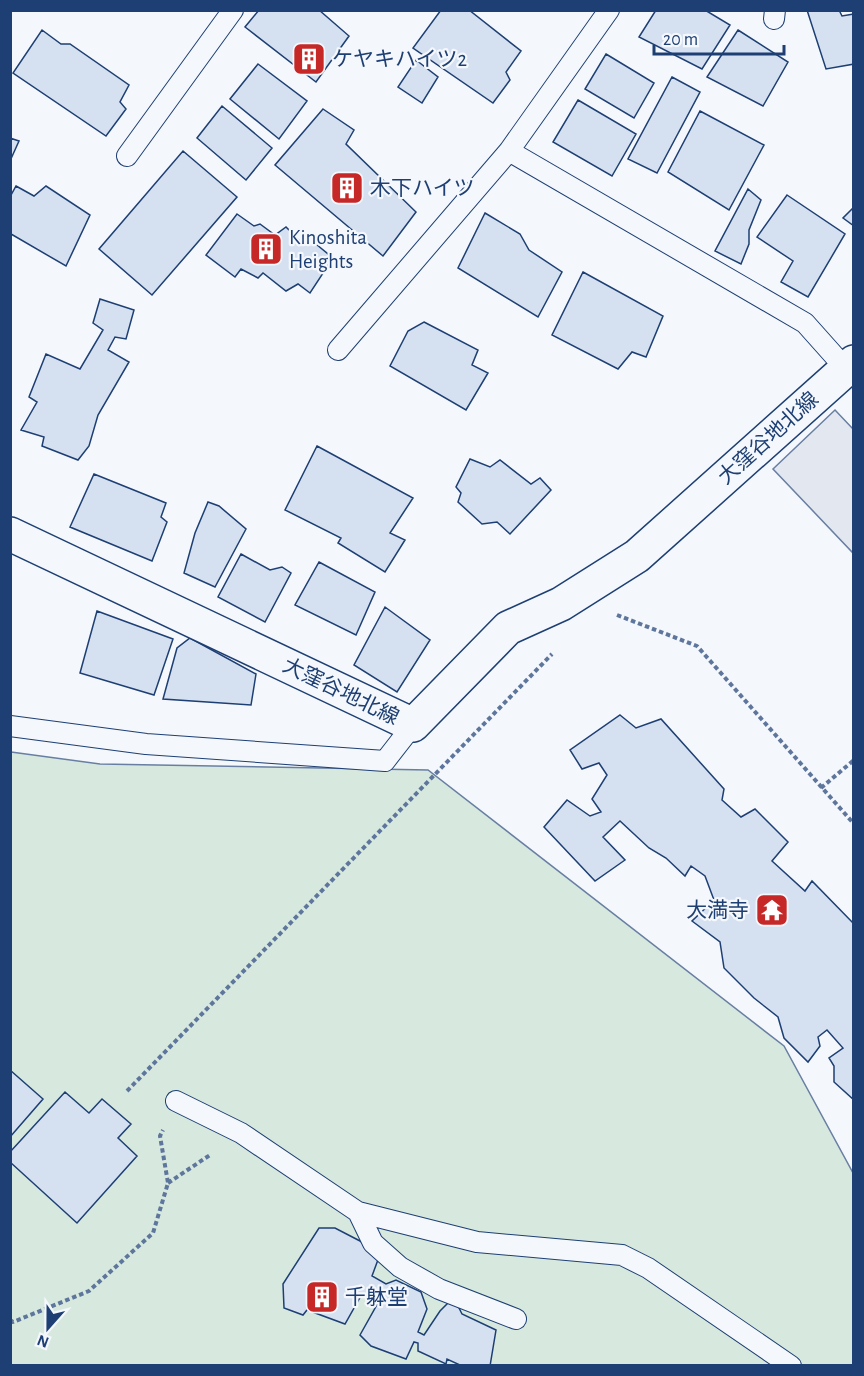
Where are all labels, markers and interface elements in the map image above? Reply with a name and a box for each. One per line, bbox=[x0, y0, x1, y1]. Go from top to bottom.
scale bar bbox=[654, 18, 784, 56]
text: 20 m bbox=[663, 31, 698, 49]
building icon: ケヤキハイツ2 bbox=[291, 41, 327, 77]
place label: ケヤキハイツ2 bbox=[332, 49, 467, 70]
building icon: 木下ハイツ bbox=[329, 170, 365, 206]
place label: 木下ハイツ bbox=[370, 177, 475, 199]
place label: Kinoshita Heights bbox=[289, 227, 367, 272]
building icon: Kinoshita Heights bbox=[248, 231, 284, 267]
street label: 大窪谷地北線 bbox=[714, 388, 822, 488]
street label: 大窪谷地北線 bbox=[280, 653, 402, 729]
temple icon: 大満寺 bbox=[754, 892, 790, 928]
place label: 大満寺 bbox=[686, 899, 749, 921]
building icon: 千躰堂 bbox=[304, 1279, 340, 1315]
place label: 千躰堂 bbox=[345, 1286, 408, 1308]
north arrow bbox=[18, 1298, 78, 1358]
text: N bbox=[35, 1332, 51, 1351]

